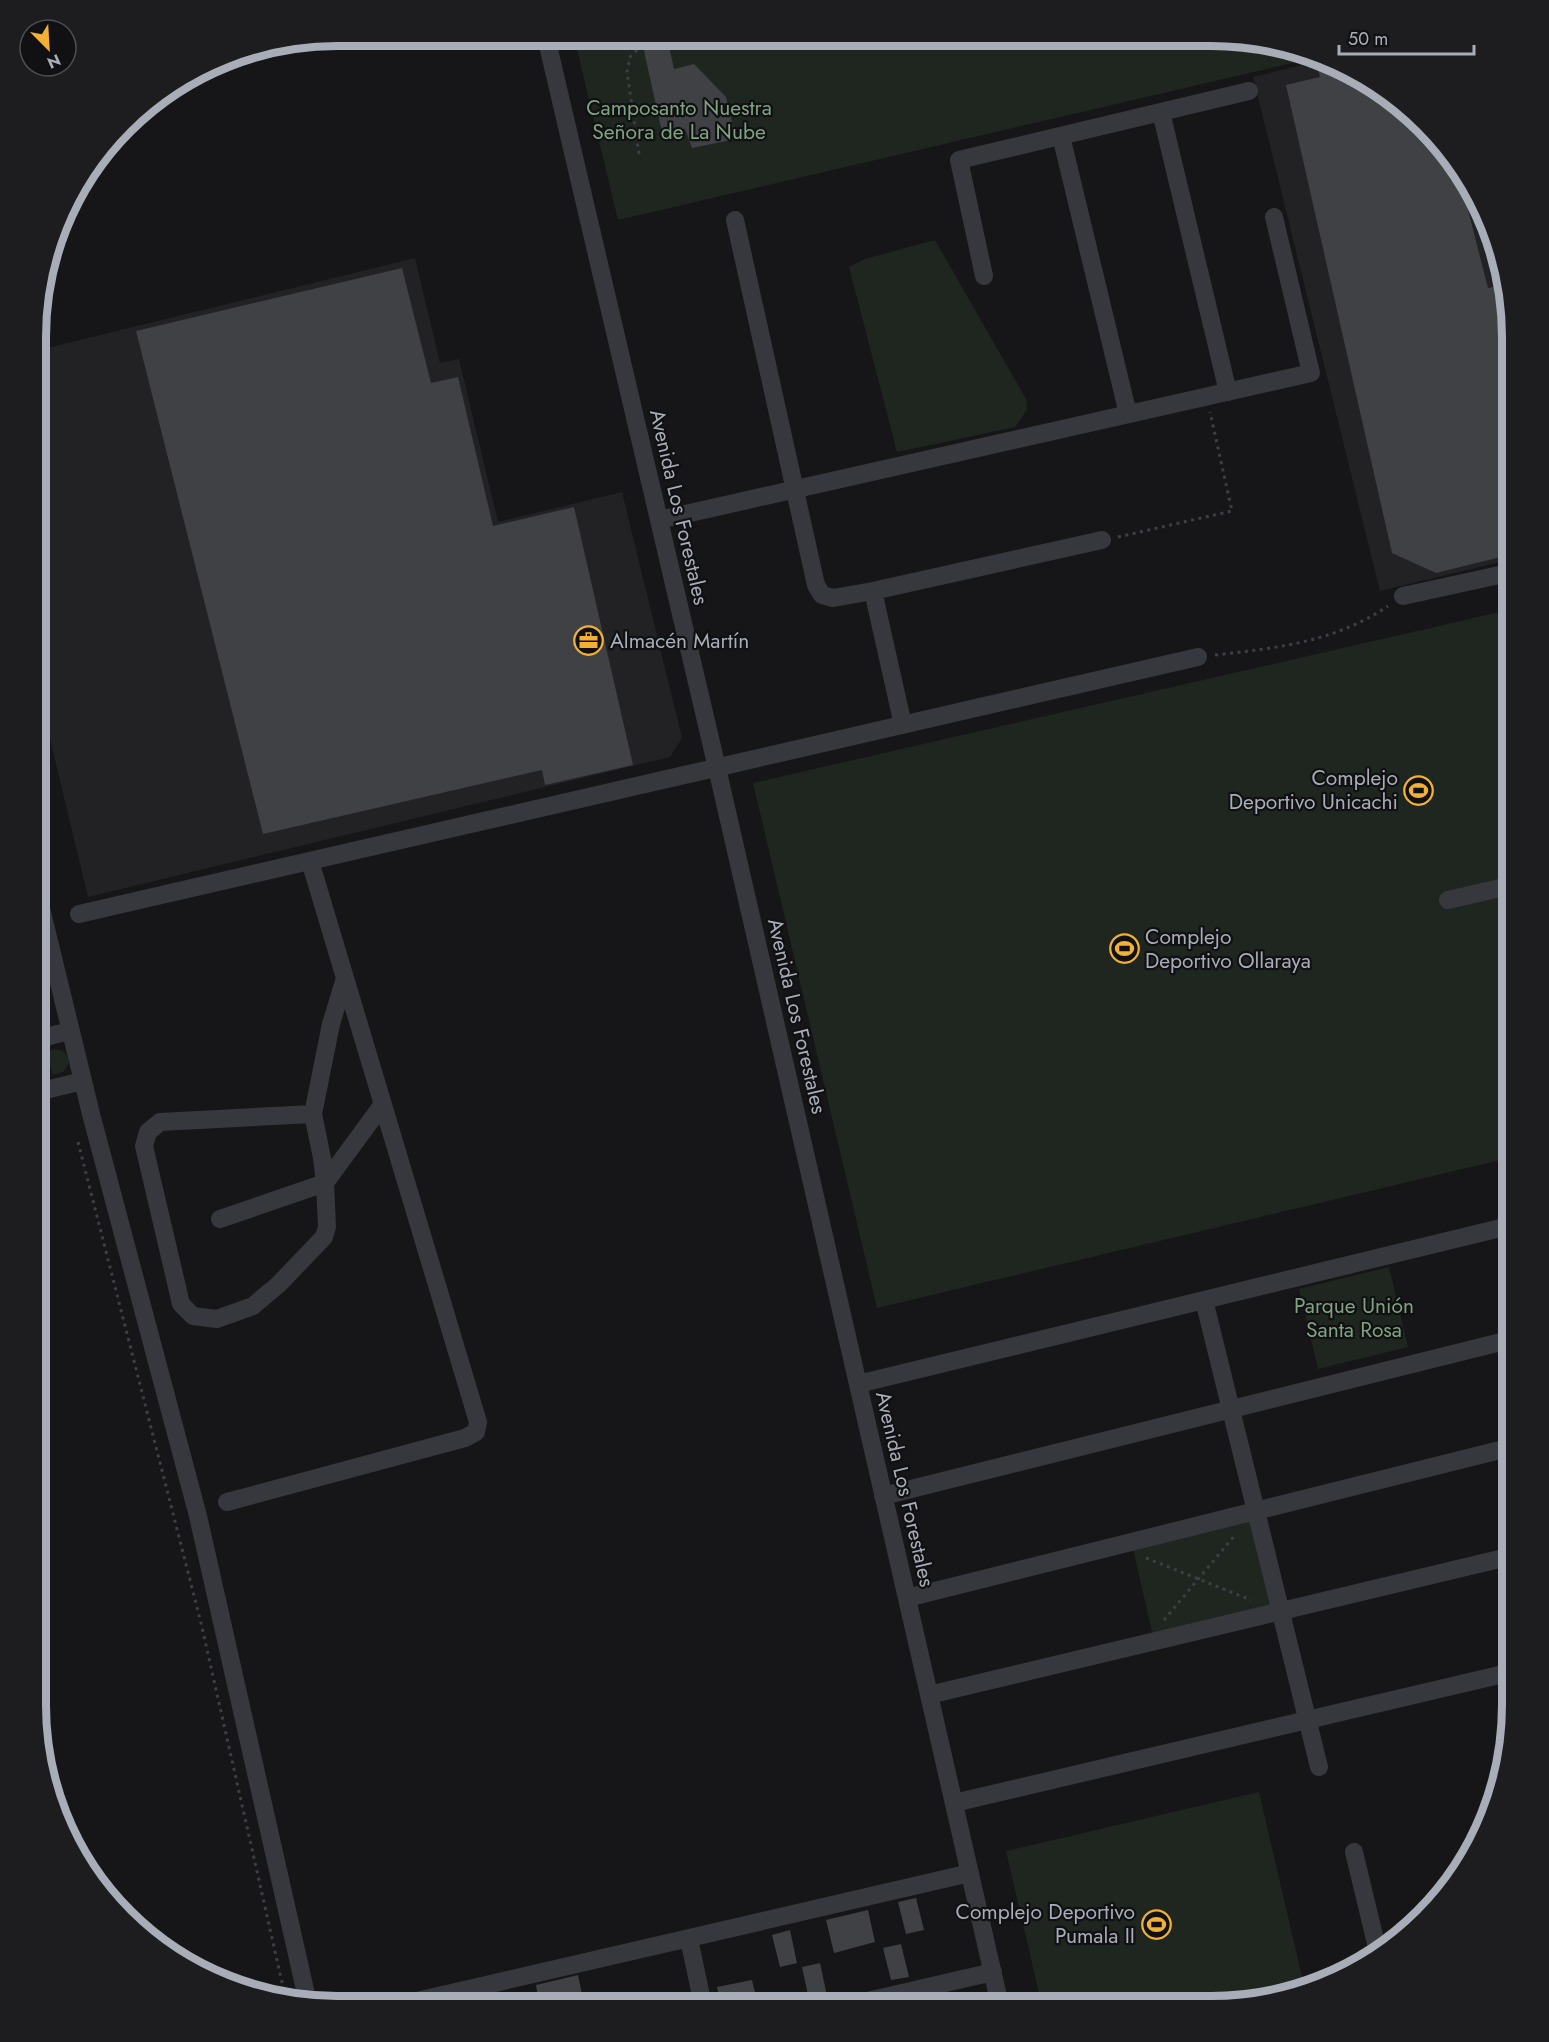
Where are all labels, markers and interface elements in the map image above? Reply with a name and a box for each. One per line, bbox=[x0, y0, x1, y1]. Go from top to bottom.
north arrow bbox=[18, 18, 78, 78]
scale bar bbox=[1339, 18, 1474, 56]
text: 50 m bbox=[1348, 26, 1388, 52]
text: N bbox=[43, 48, 64, 74]
park label: Camposanto Nuestra Señora de La Nube bbox=[586, 93, 772, 147]
street label: Avenida Los Forestales bbox=[642, 406, 716, 608]
office icon: Almacén Martín bbox=[573, 625, 605, 657]
place label: Almacén Martín bbox=[610, 626, 749, 656]
place label: Complejo Deportivo Unicachi bbox=[1229, 763, 1398, 817]
sports icon: Complejo Deportivo Unicachi bbox=[1403, 774, 1435, 806]
street label: Avenida Los Forestales bbox=[760, 915, 834, 1117]
place label: Complejo Deportivo Ollaraya bbox=[1145, 922, 1311, 976]
sports icon: Complejo Deportivo Ollaraya bbox=[1108, 933, 1140, 965]
park label: Parque Unión Santa Rosa bbox=[1294, 1291, 1414, 1345]
street label: Avenida Los Forestales bbox=[868, 1388, 942, 1590]
place label: Complejo Deportivo Pumala II bbox=[956, 1897, 1135, 1951]
sports icon: Complejo Deportivo Pumala II bbox=[1140, 1908, 1172, 1940]

